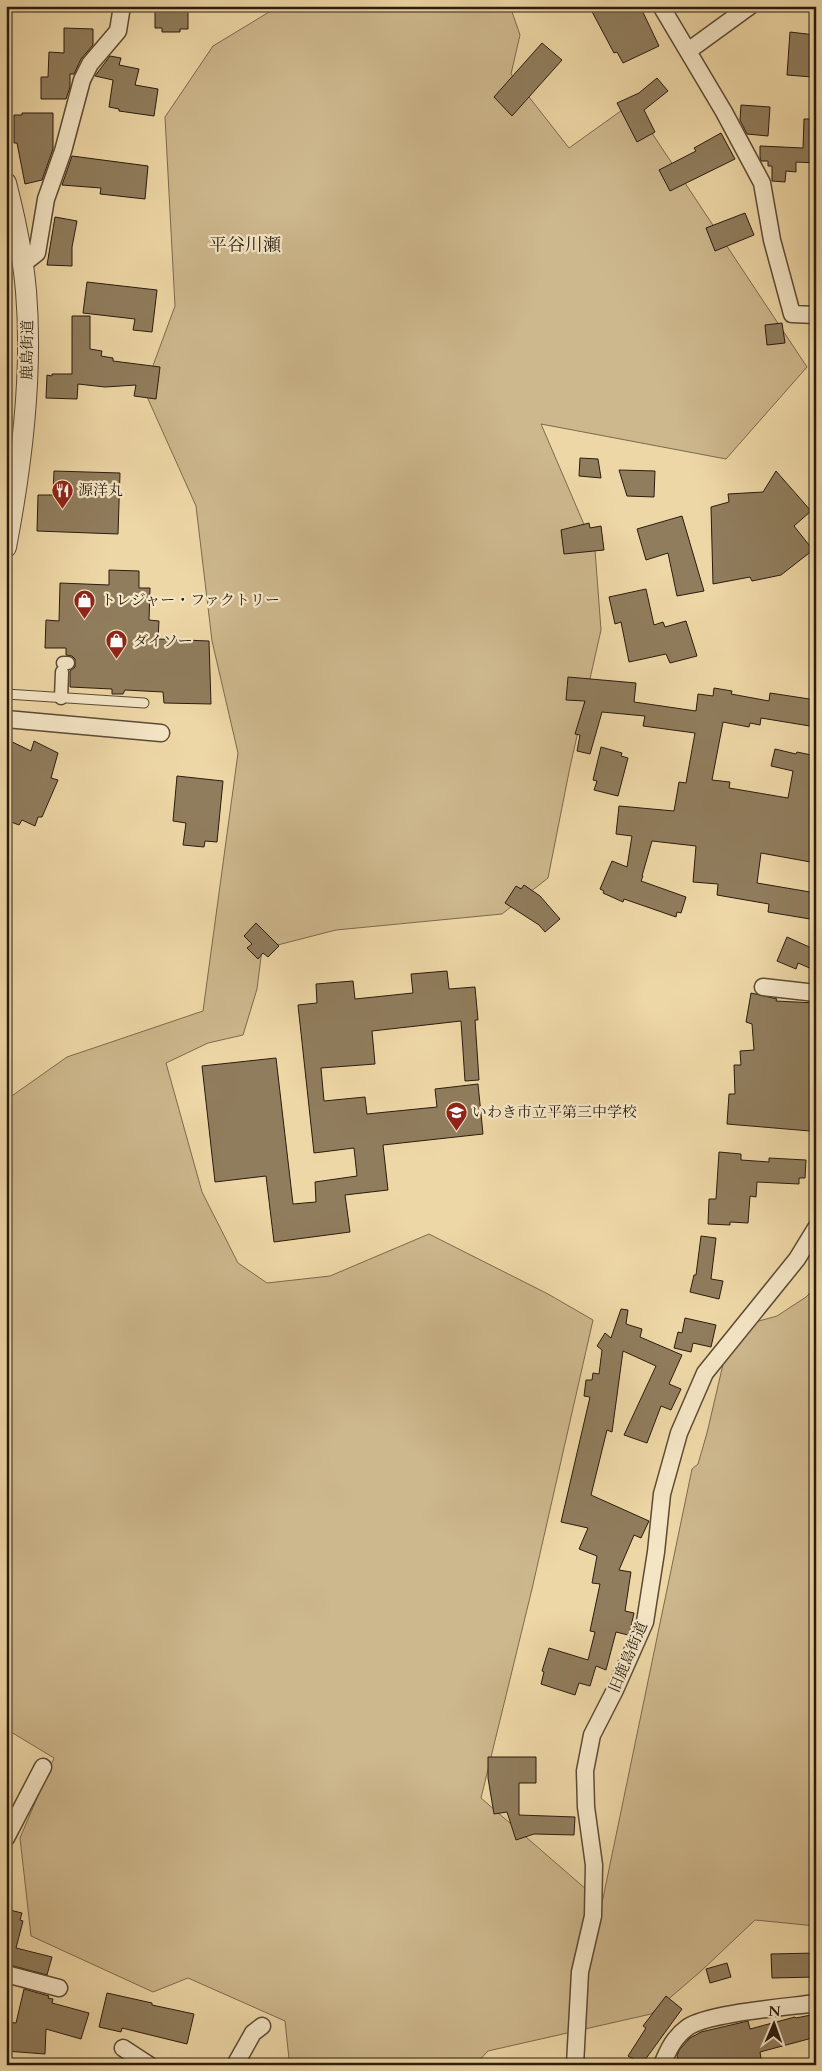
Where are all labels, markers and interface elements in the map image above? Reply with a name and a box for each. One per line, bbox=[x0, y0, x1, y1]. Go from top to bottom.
district label: 平谷川瀬 bbox=[209, 233, 281, 258]
street label: 鹿島街道 bbox=[16, 320, 38, 380]
restaurant icon: 源洋丸 bbox=[50, 478, 74, 509]
place label: 源洋丸 bbox=[78, 480, 123, 500]
shop icon: トレジャー・ファクトリー bbox=[73, 588, 97, 619]
place label: トレジャー・ファクトリー bbox=[101, 590, 280, 610]
shop icon: ダイソー bbox=[105, 629, 129, 660]
place label: ダイソー bbox=[133, 631, 193, 651]
school or university icon: いわき市立平第三中学校 bbox=[444, 1100, 468, 1131]
place label: いわき市立平第三中学校 bbox=[472, 1102, 637, 1122]
street label: 旧鹿島街道 bbox=[604, 1619, 652, 1695]
north arrow bbox=[750, 1998, 800, 2048]
text: N bbox=[768, 2002, 781, 2021]

